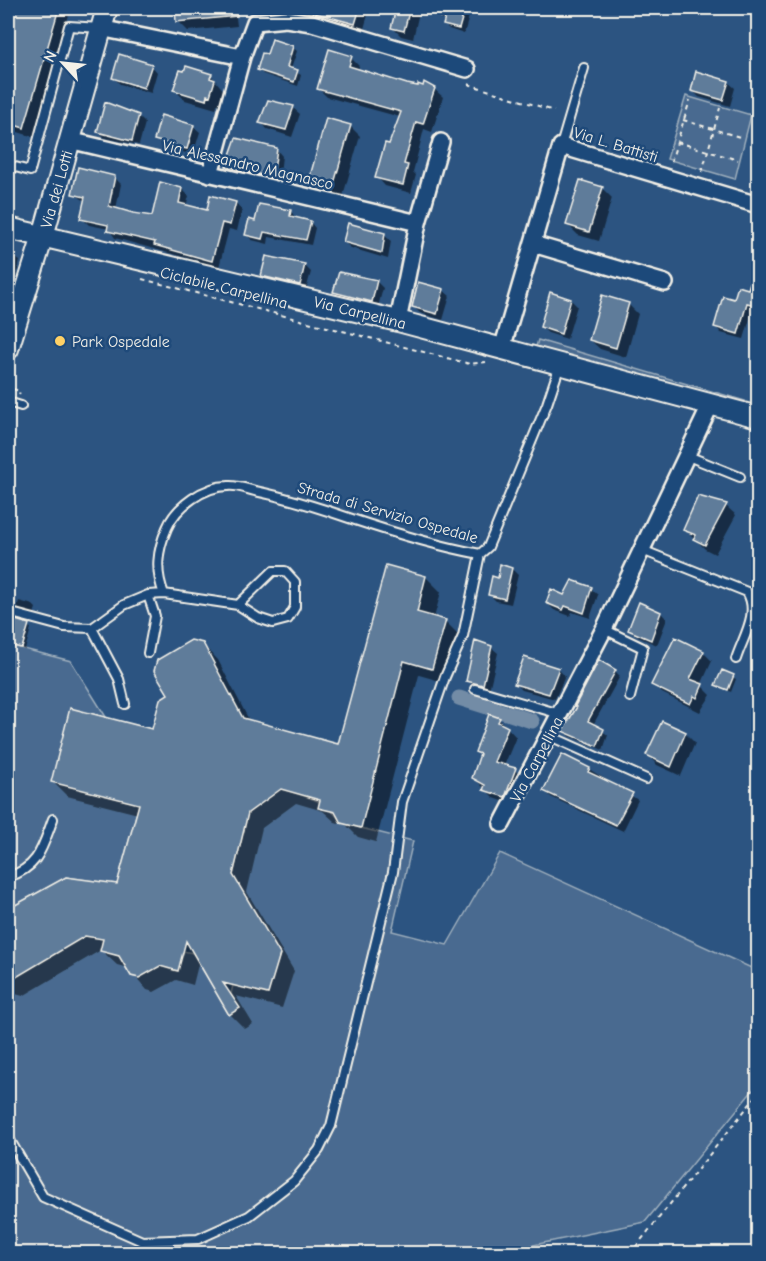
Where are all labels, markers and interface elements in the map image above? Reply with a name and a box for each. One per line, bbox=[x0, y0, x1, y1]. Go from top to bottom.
north arrow bbox=[33, 33, 93, 93]
text: N bbox=[40, 48, 61, 65]
street label: Via L. Battisti bbox=[571, 124, 660, 166]
street label: Via Alessandro Magnasco bbox=[160, 136, 335, 193]
street label: Via dei Lotti bbox=[37, 148, 77, 230]
street label: Ciclabile Carpellina bbox=[158, 263, 289, 313]
street label: Via Carpellina bbox=[312, 293, 408, 333]
place label: Park Ospedale bbox=[72, 333, 170, 351]
marker: Park Ospedale bbox=[53, 334, 67, 348]
street label: Strada di Servizio Ospedale bbox=[295, 479, 480, 547]
street label: Via Carpellina bbox=[507, 714, 567, 805]

